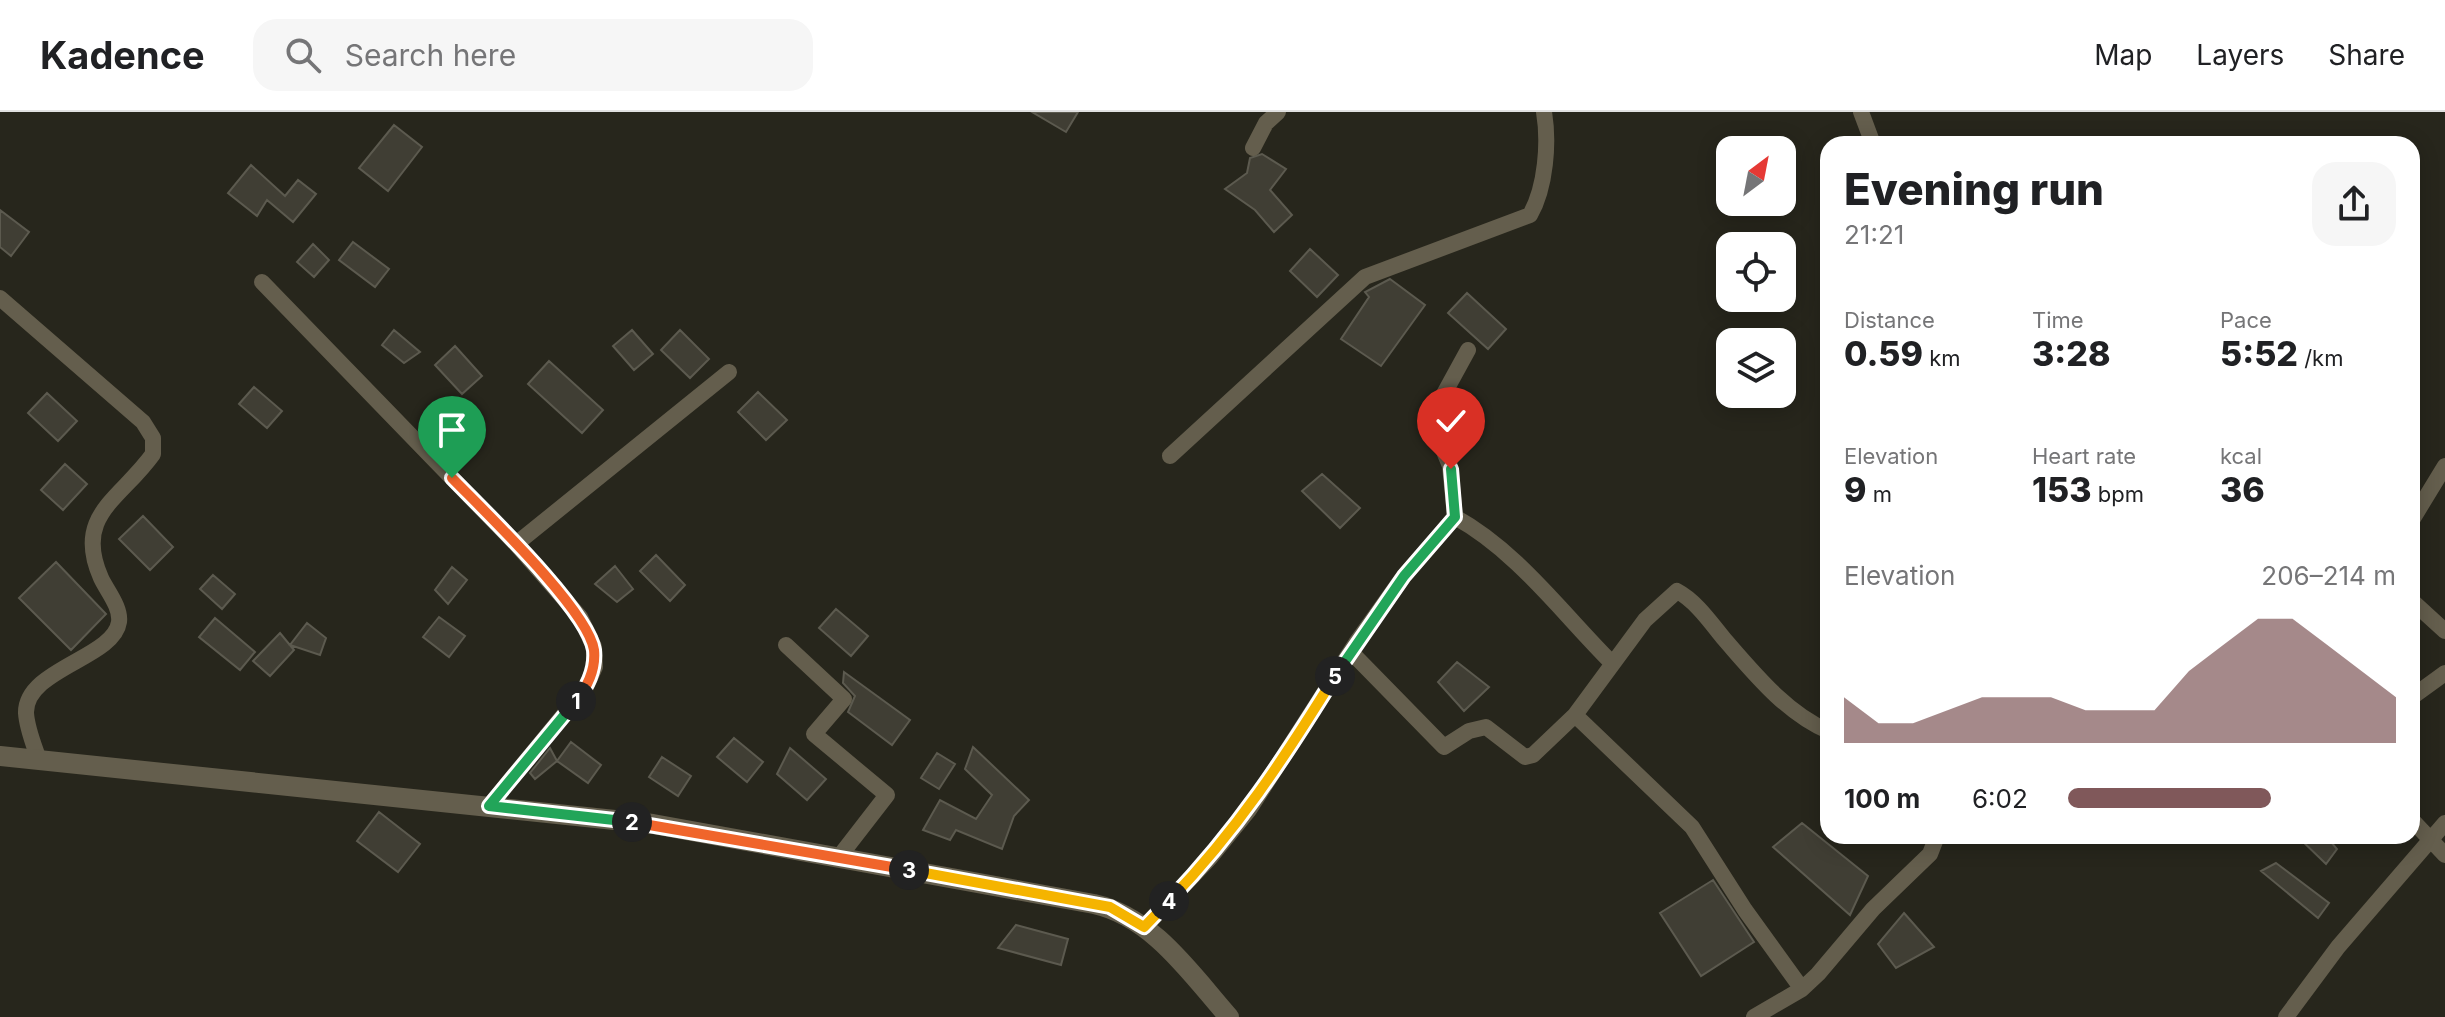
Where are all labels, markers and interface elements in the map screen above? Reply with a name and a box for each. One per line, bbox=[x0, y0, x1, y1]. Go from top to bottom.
search box bbox=[253, 19, 813, 91]
text: Kadence bbox=[40, 32, 205, 78]
icon: search bbox=[281, 33, 325, 77]
text: Search here bbox=[345, 37, 516, 73]
text: Map bbox=[2094, 38, 2152, 72]
text: Layers bbox=[2196, 38, 2284, 72]
text: Share bbox=[2328, 38, 2405, 72]
north arrow bbox=[1716, 136, 1796, 216]
map controls bbox=[1716, 136, 1796, 408]
text: Evening run bbox=[1844, 162, 2104, 216]
button: share bbox=[2312, 162, 2396, 246]
text: 21:21 bbox=[1844, 219, 1904, 250]
button: locate bbox=[1716, 232, 1796, 312]
text: Distance bbox=[1844, 307, 1935, 333]
text: Time bbox=[2032, 307, 2084, 333]
text: Pace bbox=[2220, 307, 2272, 333]
button: layers bbox=[1716, 328, 1796, 408]
text: 0.59 bbox=[1844, 333, 1923, 374]
text: 3:28 bbox=[2032, 333, 2111, 374]
text: 5:52 bbox=[2220, 333, 2298, 374]
text: km bbox=[1923, 345, 1961, 371]
text: /km bbox=[2298, 345, 2343, 371]
pin bbox=[1417, 387, 1485, 469]
pin bbox=[418, 396, 486, 478]
icon: check bbox=[1429, 399, 1473, 443]
icon: arrive bbox=[430, 408, 474, 452]
text: Elevation bbox=[1844, 443, 1938, 469]
text: Heart rate bbox=[2032, 443, 2136, 469]
text: kcal bbox=[2220, 443, 2262, 469]
text: 9 bbox=[1844, 469, 1867, 510]
text: 153 bbox=[2032, 469, 2092, 510]
text: 36 bbox=[2220, 469, 2265, 510]
text: m bbox=[1867, 481, 1892, 507]
text: bpm bbox=[2092, 481, 2144, 507]
text: Elevation bbox=[1844, 560, 1955, 591]
text: 206–214 m bbox=[2261, 560, 2396, 591]
pin: 5 bbox=[1315, 656, 1355, 696]
text: 5 bbox=[1328, 663, 1342, 689]
pin: 1 bbox=[556, 681, 596, 721]
text: 1 bbox=[571, 688, 581, 714]
text: 100 m bbox=[1844, 783, 1920, 814]
text: 6:02 bbox=[1972, 783, 2028, 814]
pin: 2 bbox=[612, 802, 652, 842]
text: 2 bbox=[625, 809, 639, 835]
pin: 3 bbox=[889, 850, 929, 890]
text: 3 bbox=[902, 857, 916, 883]
pin: 4 bbox=[1149, 881, 1189, 921]
text: 4 bbox=[1162, 888, 1176, 914]

